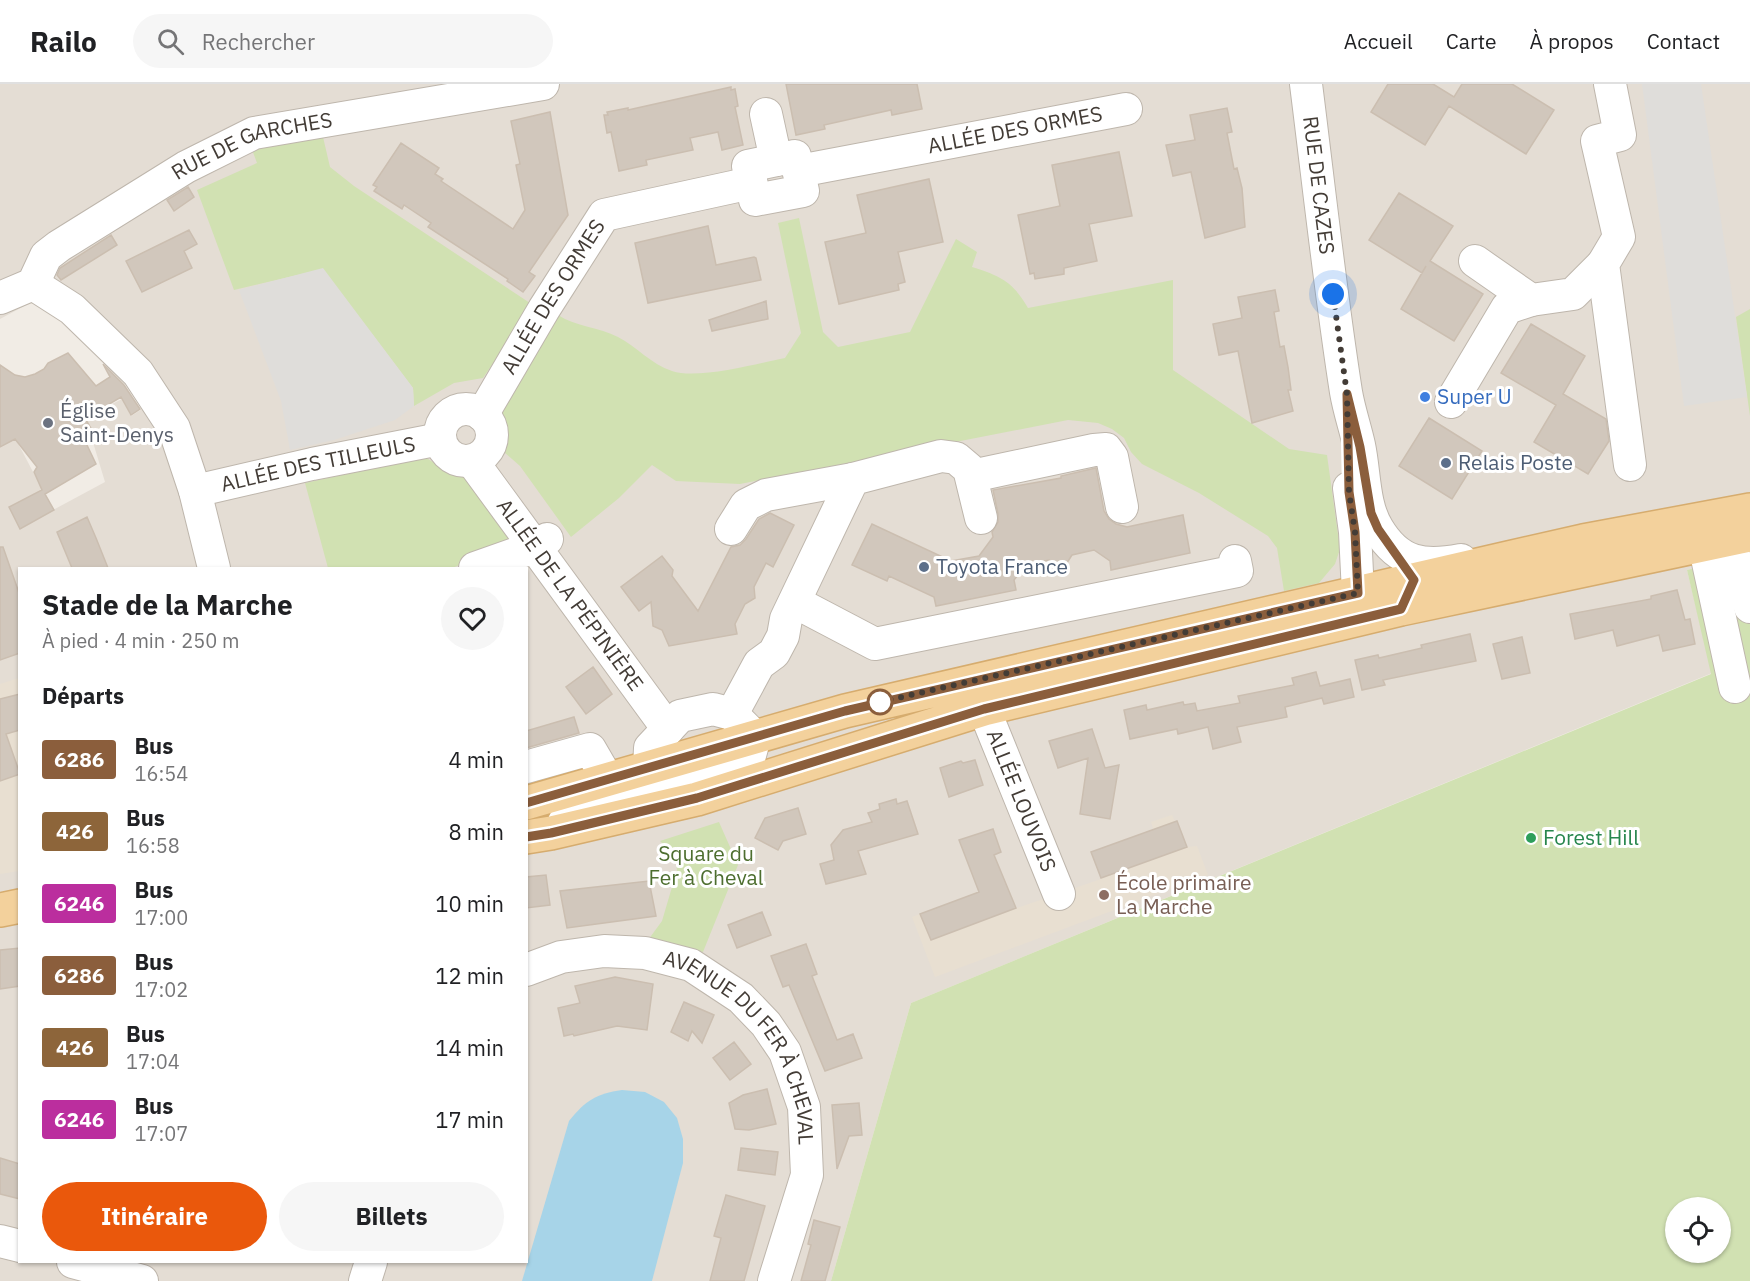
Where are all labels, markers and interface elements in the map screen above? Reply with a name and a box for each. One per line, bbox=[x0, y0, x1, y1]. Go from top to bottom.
search box bbox=[133, 14, 553, 68]
text: Railo bbox=[30, 23, 97, 60]
icon: search bbox=[154, 25, 187, 58]
text: Rechercher bbox=[202, 27, 315, 56]
text: Accueil bbox=[1344, 27, 1413, 55]
text: Carte bbox=[1446, 27, 1497, 55]
text: À propos bbox=[1530, 27, 1614, 55]
text: Contact bbox=[1647, 27, 1720, 55]
street label: ALLÉE DES ORMES bbox=[925, 99, 1105, 159]
street label: RUE DE GARCHES bbox=[166, 105, 334, 186]
street label: RUE DE CAZES bbox=[1297, 114, 1342, 256]
street label: ALLÉE DES ORMES bbox=[494, 213, 611, 379]
your location bbox=[1318, 279, 1348, 309]
place label: Super U bbox=[1437, 382, 1512, 410]
marker: Super U bbox=[1418, 390, 1432, 404]
place label: Église Saint-Denys bbox=[60, 396, 174, 448]
marker: Église Saint-Denys bbox=[41, 416, 55, 430]
street label: ALLÉE DES TILLEULS bbox=[218, 429, 418, 498]
place label: Relais Poste bbox=[1458, 448, 1573, 476]
marker: Relais Poste bbox=[1439, 456, 1453, 470]
street label: ALLÉE DE LA PÉPINIÈRE bbox=[491, 492, 651, 696]
place label: Toyota France bbox=[936, 552, 1068, 580]
marker: Toyota France bbox=[917, 560, 931, 574]
text: Stade de la Marche bbox=[42, 586, 293, 623]
button: heart bbox=[441, 587, 504, 650]
text: À pied · 4 min · 250 m bbox=[42, 627, 239, 654]
text: Départs bbox=[42, 681, 124, 710]
unlabelled marker bbox=[867, 689, 893, 715]
street label: ALLÉE LOUVOIS bbox=[981, 725, 1063, 876]
text: Bus bbox=[134, 731, 173, 760]
text: 6286 bbox=[54, 745, 104, 773]
text: 4 min bbox=[448, 745, 504, 774]
text: 16:54 bbox=[134, 760, 188, 787]
text: Bus bbox=[126, 803, 165, 832]
text: 426 bbox=[56, 817, 94, 845]
text: 8 min bbox=[448, 817, 504, 846]
place label: Forest Hill bbox=[1543, 823, 1639, 851]
marker: Forest Hill bbox=[1524, 831, 1538, 845]
text: 16:58 bbox=[126, 832, 180, 859]
park label: Square du Fer à Cheval bbox=[649, 839, 764, 891]
place label: École primaire La Marche bbox=[1116, 868, 1252, 920]
text: Bus bbox=[134, 875, 173, 904]
marker: École primaire La Marche bbox=[1097, 888, 1111, 902]
text: 6246 bbox=[54, 889, 104, 917]
text: 10 min bbox=[435, 889, 504, 918]
text: 17:00 bbox=[134, 904, 188, 931]
street label: AVENUE DU FER À CHEVAL bbox=[660, 943, 821, 1145]
text: Bus bbox=[134, 947, 173, 976]
text: 6286 bbox=[54, 961, 104, 989]
text: 12 min bbox=[435, 961, 504, 990]
text: 17:02 bbox=[134, 976, 188, 1003]
text: Bus bbox=[126, 1019, 165, 1048]
text: 426 bbox=[56, 1033, 94, 1061]
text: 14 min bbox=[435, 1033, 504, 1062]
text: 17:04 bbox=[126, 1048, 180, 1075]
text: Bus bbox=[134, 1091, 173, 1120]
text: 6246 bbox=[54, 1105, 104, 1133]
text: 17 min bbox=[435, 1105, 504, 1134]
text: 17:07 bbox=[134, 1120, 188, 1147]
button: Itinéraire bbox=[42, 1182, 267, 1251]
button: Billets bbox=[279, 1182, 504, 1251]
map controls bbox=[1665, 1197, 1731, 1263]
button: locate bbox=[1665, 1197, 1731, 1263]

